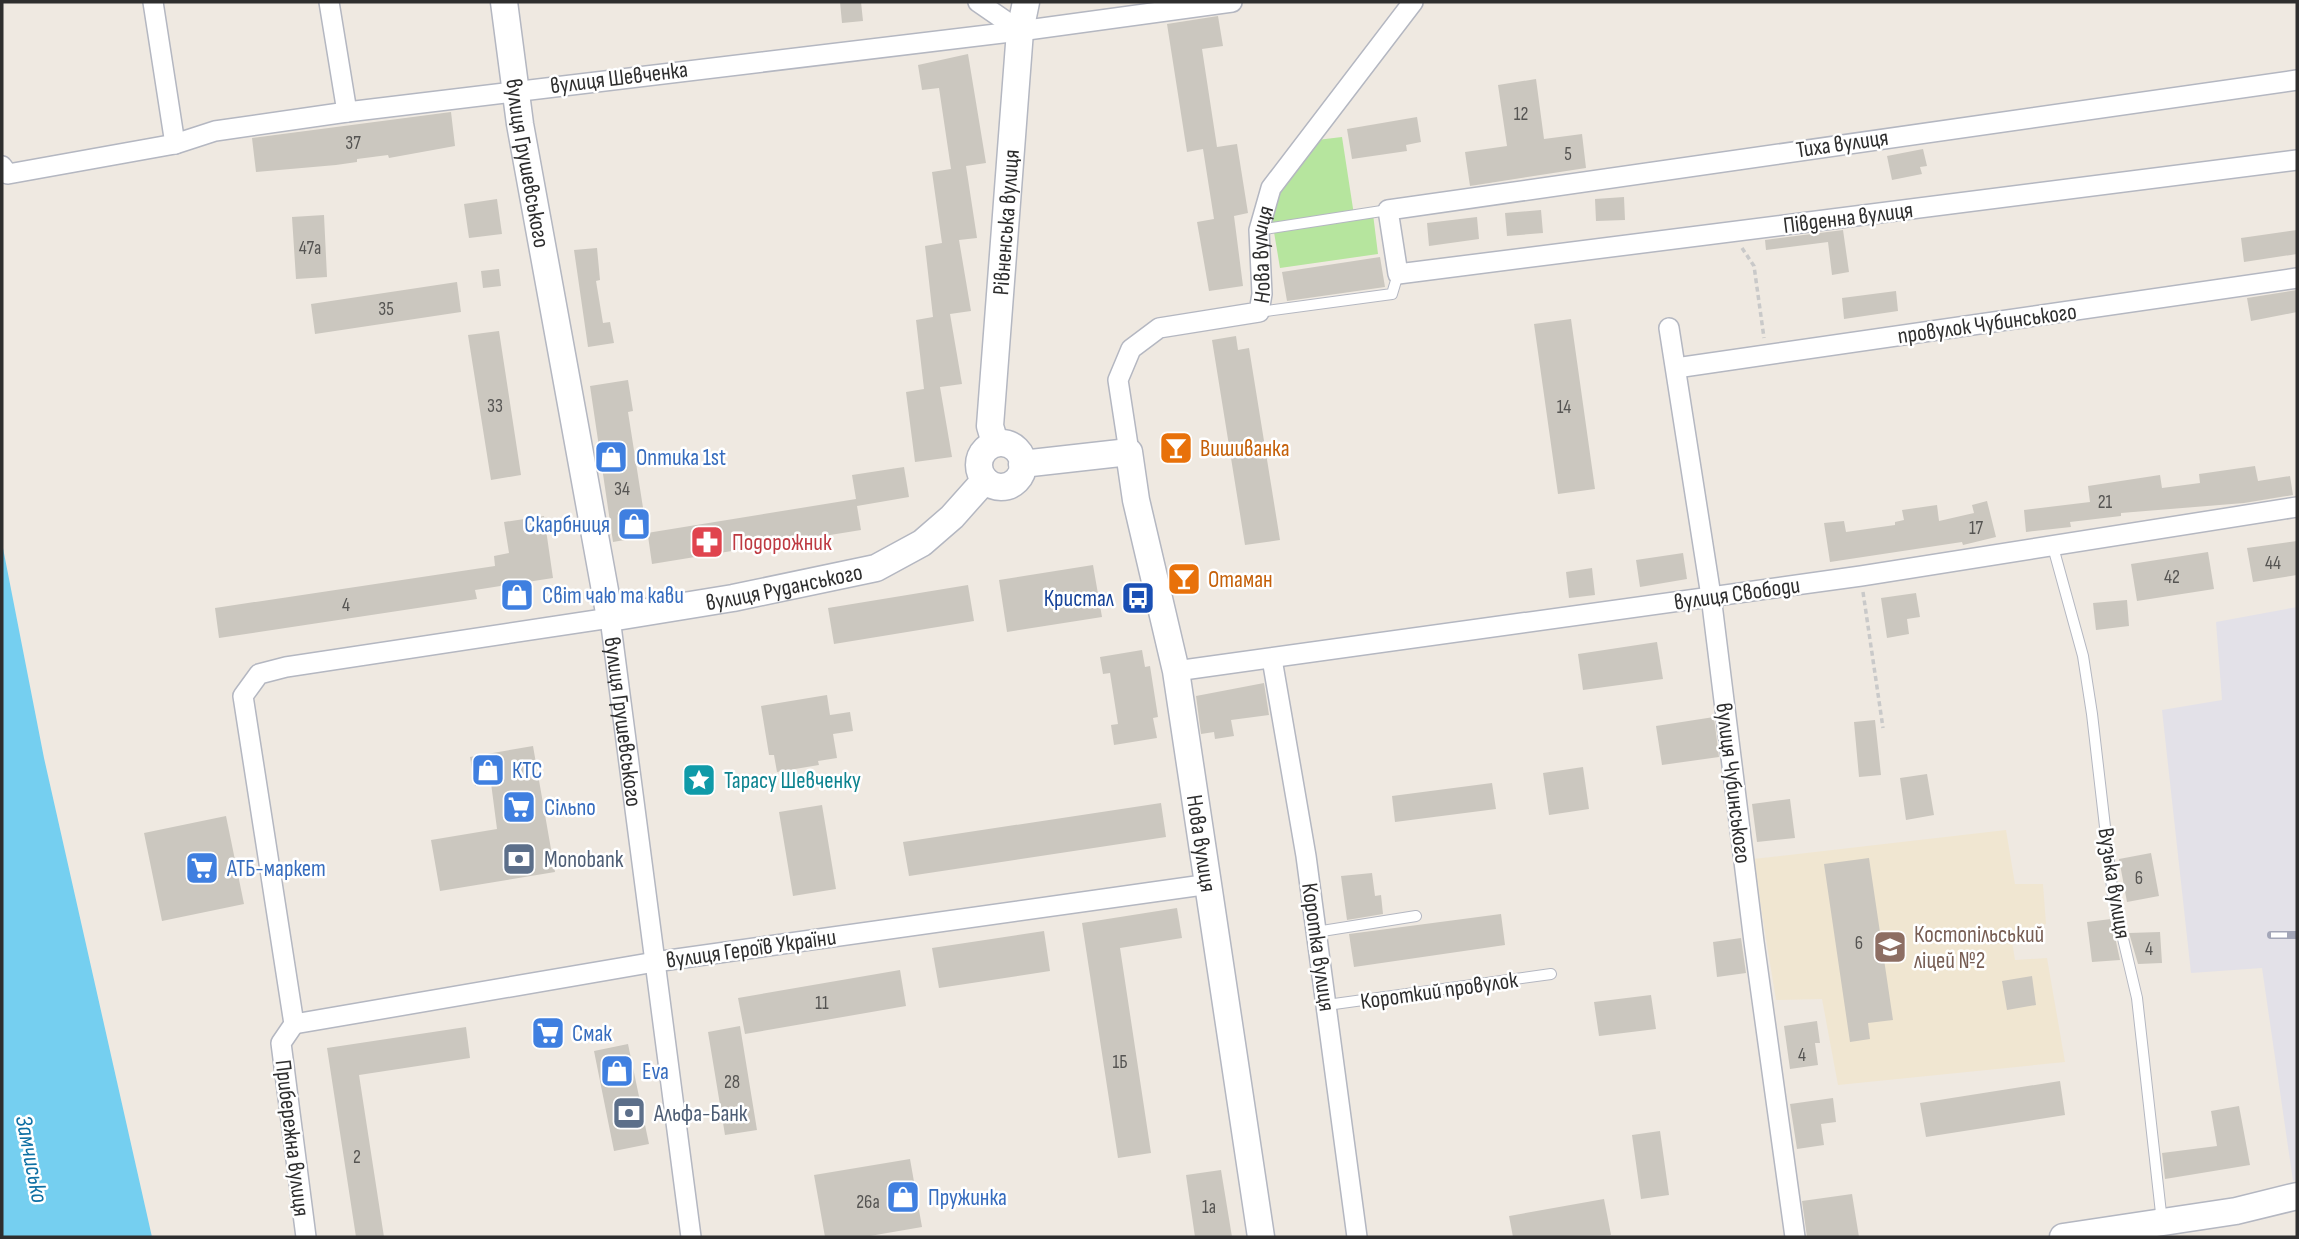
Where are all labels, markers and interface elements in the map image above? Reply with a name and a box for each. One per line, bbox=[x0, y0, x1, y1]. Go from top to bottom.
street label: вулиця Шевченка bbox=[549, 56, 689, 100]
street label: вулиця Грушевського bbox=[499, 77, 555, 250]
house number: 12 bbox=[1514, 103, 1528, 126]
street label: Тиха вулиця bbox=[1794, 124, 1890, 164]
house number: 37 bbox=[345, 132, 361, 155]
house number: 5 bbox=[1564, 143, 1572, 166]
street label: Рівненська вулиця bbox=[987, 148, 1026, 296]
street label: Південна вулиця bbox=[1782, 196, 1915, 240]
street label: Нова вулиця bbox=[1246, 202, 1280, 305]
house number: 47а bbox=[299, 237, 321, 260]
house number: 35 bbox=[378, 298, 394, 321]
street label: провулок Чубинського bbox=[1896, 298, 2078, 350]
house number: 33 bbox=[487, 395, 503, 418]
house number: 14 bbox=[1557, 396, 1571, 419]
bar icon: Вишиванка bbox=[1157, 429, 1195, 467]
place label: Вишиванка bbox=[1200, 435, 1290, 463]
shop icon: Оптика 1st bbox=[592, 438, 630, 476]
place label: Оптика 1st bbox=[636, 444, 726, 472]
house number: 34 bbox=[614, 478, 630, 501]
house number: 21 bbox=[2098, 491, 2113, 514]
shop icon: Скарбниця bbox=[615, 505, 653, 543]
place label: Скарбниця bbox=[524, 511, 610, 539]
house number: 17 bbox=[1969, 517, 1984, 540]
pharmacy icon: Подорожник bbox=[688, 523, 726, 561]
place label: Подорожник bbox=[732, 529, 832, 557]
house number: 44 bbox=[2265, 552, 2281, 575]
street label: вулиця Руданського bbox=[704, 558, 865, 617]
bar icon: Отаман bbox=[1165, 560, 1203, 598]
place label: Отаман bbox=[1208, 566, 1273, 594]
house number: 42 bbox=[2164, 566, 2180, 589]
street label: вулиця Свободи bbox=[1672, 571, 1802, 617]
shop icon: Світ чаю та кави bbox=[498, 576, 536, 614]
bus stop icon: Кристал bbox=[1119, 579, 1157, 617]
place label: Світ чаю та кави bbox=[542, 582, 684, 610]
place label: Кристал bbox=[1044, 585, 1115, 613]
house number: 4 bbox=[342, 594, 350, 617]
street label: вулиця Грушевського bbox=[598, 635, 648, 808]
street label: вулиця Чубинського bbox=[1709, 701, 1757, 865]
shop icon: КТС bbox=[469, 751, 507, 789]
place label: КТС bbox=[512, 757, 542, 785]
place icon: Тарасу Шевченку bbox=[680, 761, 718, 799]
place label: Тарасу Шевченку bbox=[724, 767, 861, 795]
supermarket icon: Сільпо bbox=[500, 788, 538, 826]
street label: Нова вулиця bbox=[1180, 793, 1222, 894]
place label: Сільпо bbox=[544, 794, 596, 822]
street label: Вузька вулиця bbox=[2091, 826, 2137, 941]
bank icon: Monobank bbox=[500, 840, 538, 878]
place label: Monobank bbox=[544, 846, 624, 874]
supermarket icon: АТБ-маркет bbox=[183, 849, 221, 887]
place label: АТБ-маркет bbox=[226, 855, 326, 883]
house number: 6 bbox=[2135, 867, 2143, 890]
street label: Коротка вулиця bbox=[1295, 881, 1341, 1013]
place label: Костопільський ліцей №2 bbox=[1914, 921, 2044, 975]
street label: вулиця Героїв України bbox=[664, 923, 838, 975]
school or university icon: Костопільський ліцей №2 bbox=[1871, 928, 1909, 966]
house number: 6 bbox=[1855, 932, 1863, 955]
house number: 4 bbox=[2145, 938, 2153, 961]
street label: Короткий провулок bbox=[1359, 966, 1520, 1016]
house number: 11 bbox=[815, 992, 829, 1015]
supermarket icon: Смак bbox=[529, 1014, 567, 1052]
place label: Смак bbox=[572, 1020, 612, 1048]
house number: 4 bbox=[1798, 1044, 1806, 1067]
house number: 1Б bbox=[1112, 1051, 1128, 1074]
shop icon: Eva bbox=[598, 1052, 636, 1090]
street label: Прибережна вулиця bbox=[269, 1058, 316, 1218]
place label: Eva bbox=[642, 1058, 669, 1086]
house number: 28 bbox=[724, 1071, 740, 1094]
bank icon: Альфа-Банк bbox=[610, 1094, 648, 1132]
place label: Альфа-Банк bbox=[653, 1100, 748, 1128]
water label: Замчисько bbox=[9, 1113, 54, 1205]
house number: 2 bbox=[353, 1146, 361, 1169]
shop icon: Пружинка bbox=[884, 1178, 922, 1216]
place label: Пружинка bbox=[928, 1184, 1007, 1212]
house number: 26а bbox=[856, 1191, 880, 1214]
house number: 1а bbox=[1202, 1196, 1216, 1219]

